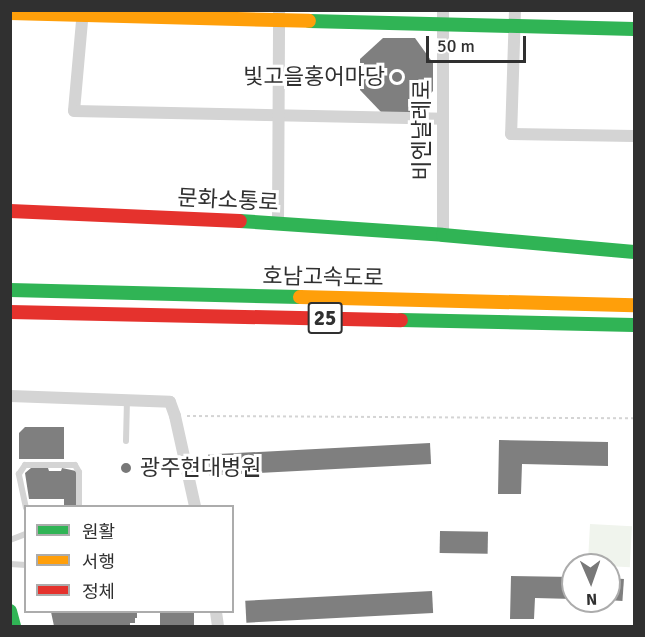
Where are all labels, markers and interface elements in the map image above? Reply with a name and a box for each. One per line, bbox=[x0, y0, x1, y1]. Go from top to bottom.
scale bar bbox=[429, 24, 530, 62]
text: 50 m bbox=[437, 35, 475, 57]
place label: 빛고을홍어마당 bbox=[243, 64, 385, 90]
marker: 빛고을홍어마당 bbox=[390, 70, 404, 84]
street label: 비엔날레로 bbox=[409, 79, 435, 181]
street label: 문화소통로 bbox=[177, 184, 279, 216]
street label: 호남고속도로 bbox=[262, 263, 384, 291]
road number: 25 bbox=[307, 300, 343, 336]
place label: 광주현대병원 bbox=[140, 455, 261, 481]
marker: 광주현대병원 bbox=[117, 459, 135, 477]
legend bbox=[24, 505, 234, 613]
text: 원활 bbox=[82, 521, 115, 543]
text: 서행 bbox=[82, 551, 115, 573]
north arrow bbox=[561, 553, 621, 613]
text: 정체 bbox=[82, 581, 115, 603]
text: N bbox=[586, 589, 597, 609]

